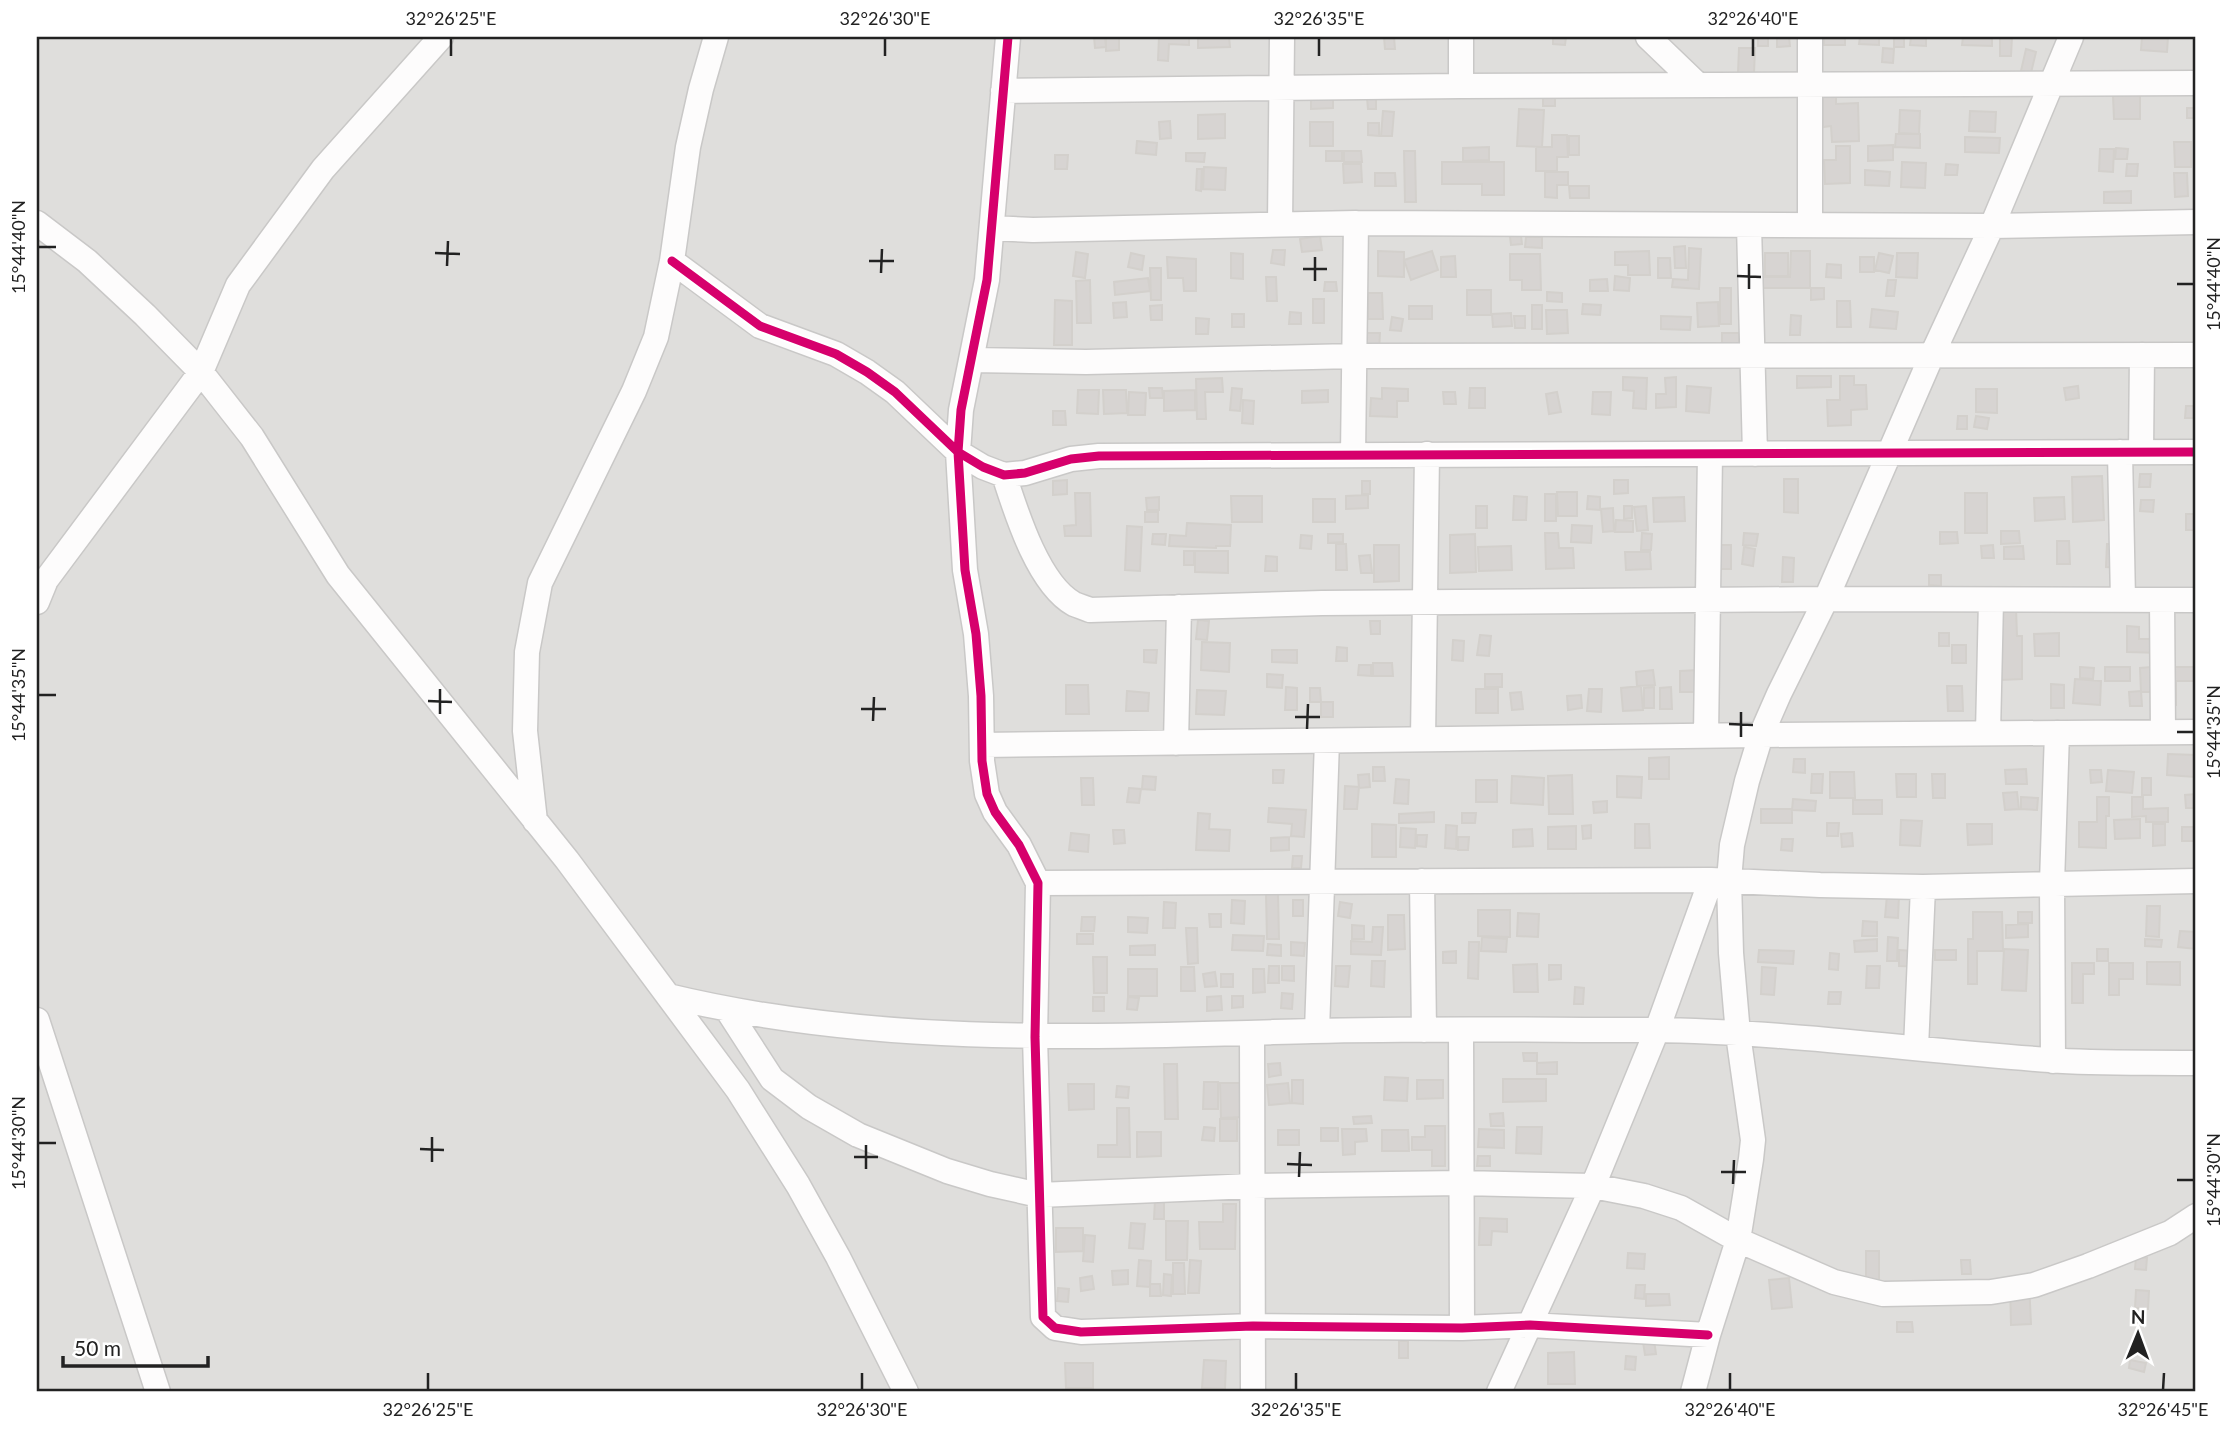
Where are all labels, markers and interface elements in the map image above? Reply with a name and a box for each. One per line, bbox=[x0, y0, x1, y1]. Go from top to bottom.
text: 32°26'25"E bbox=[406, 7, 496, 29]
text: 32°26'30"E bbox=[840, 7, 930, 29]
text: 32°26'35"E bbox=[1274, 7, 1364, 29]
text: 32°26'40"E bbox=[1708, 7, 1798, 29]
text: 15°44'40"N bbox=[7, 200, 29, 294]
text: 15°44'40"N bbox=[2202, 237, 2224, 331]
text: 15°44'35"N bbox=[7, 648, 29, 742]
text: 15°44'35"N bbox=[2202, 685, 2224, 779]
text: 15°44'30"N bbox=[7, 1096, 29, 1190]
text: 15°44'30"N bbox=[2202, 1133, 2224, 1227]
north arrow bbox=[2104, 1300, 2174, 1370]
text: N bbox=[2131, 1305, 2146, 1328]
scale bar bbox=[63, 1324, 208, 1368]
text: 50 m bbox=[74, 1335, 121, 1360]
text: 32°26'25"E bbox=[383, 1398, 473, 1420]
text: 32°26'30"E bbox=[817, 1398, 907, 1420]
text: 32°26'35"E bbox=[1251, 1398, 1341, 1420]
text: 32°26'40"E bbox=[1685, 1398, 1775, 1420]
text: 32°26'45"E bbox=[2118, 1398, 2208, 1420]

